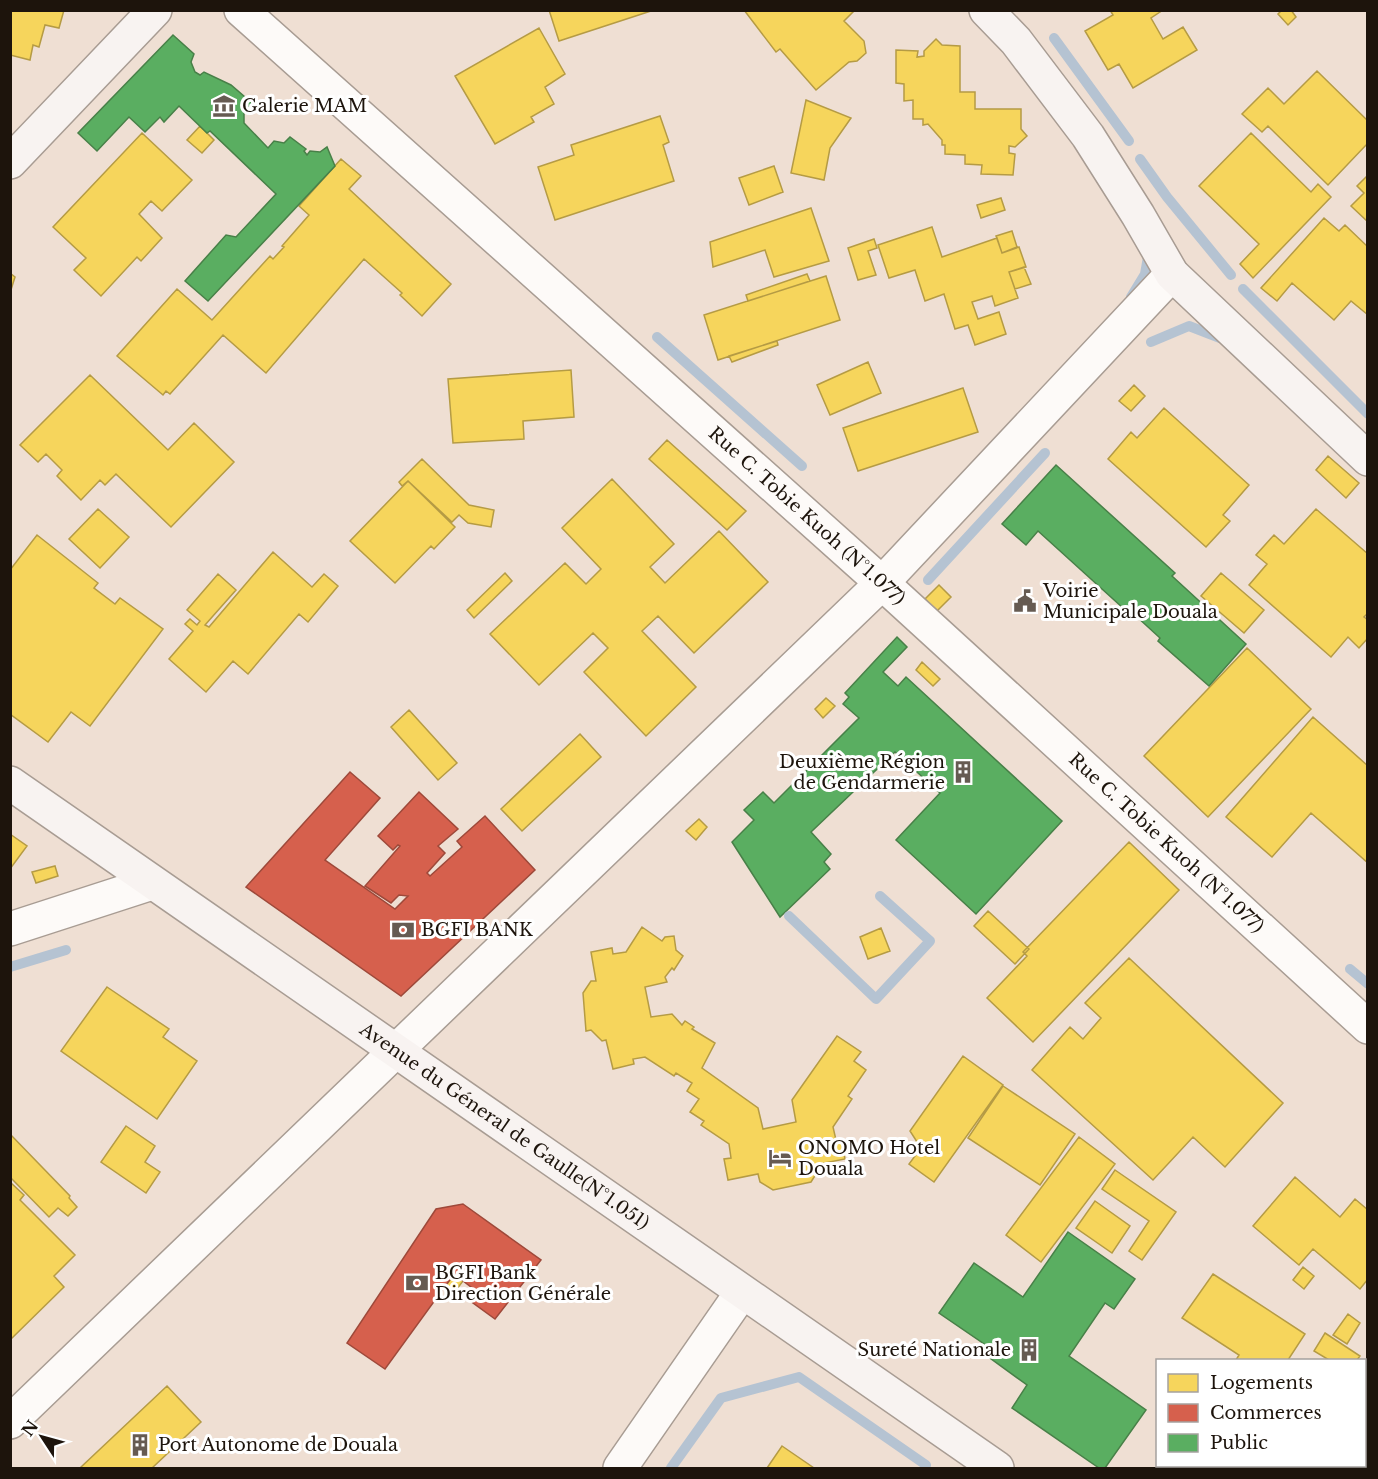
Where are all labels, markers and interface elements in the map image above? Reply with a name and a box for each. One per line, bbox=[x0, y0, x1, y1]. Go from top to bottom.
museum icon: Galerie MAM bbox=[211, 93, 237, 119]
place label: Galerie MAM bbox=[242, 95, 367, 117]
street label: Rue C. Tobie Kuoh (N°1.077) bbox=[704, 422, 910, 610]
place label: Voirie Municipale Douala bbox=[1042, 580, 1218, 623]
public building icon: Voirie Municipale Douala bbox=[1012, 588, 1038, 614]
street label: Rue C. Tobie Kuoh (N°1.077) bbox=[1064, 748, 1268, 937]
place label: Deuxième Région de Gendarmerie bbox=[779, 751, 945, 794]
building icon: Deuxième Région de Gendarmerie bbox=[950, 759, 976, 785]
bank icon: BGFI BANK bbox=[390, 917, 416, 943]
place label: BGFI BANK bbox=[421, 919, 534, 941]
street label: Avenue du Géneral de Gaulle(N°1.051) bbox=[355, 1018, 653, 1234]
place label: ONOMO Hotel Douala bbox=[798, 1137, 940, 1180]
hotel icon: ONOMO Hotel Douala bbox=[767, 1145, 793, 1171]
place label: BGFI Bank Direction Générale bbox=[435, 1262, 611, 1305]
bank icon: BGFI Bank Direction Générale bbox=[404, 1270, 430, 1296]
building icon: Sureté Nationale bbox=[1016, 1337, 1042, 1363]
place label: Sureté Nationale bbox=[858, 1339, 1011, 1361]
legend bbox=[1156, 1359, 1366, 1467]
text: Logements bbox=[1210, 1372, 1313, 1394]
text: Commerces bbox=[1210, 1402, 1322, 1424]
north arrow bbox=[12, 1407, 72, 1467]
text: N bbox=[17, 1416, 42, 1440]
building icon: Port Autonome de Douala bbox=[127, 1432, 153, 1458]
text: Public bbox=[1210, 1432, 1268, 1454]
place label: Port Autonome de Douala bbox=[158, 1434, 398, 1456]

